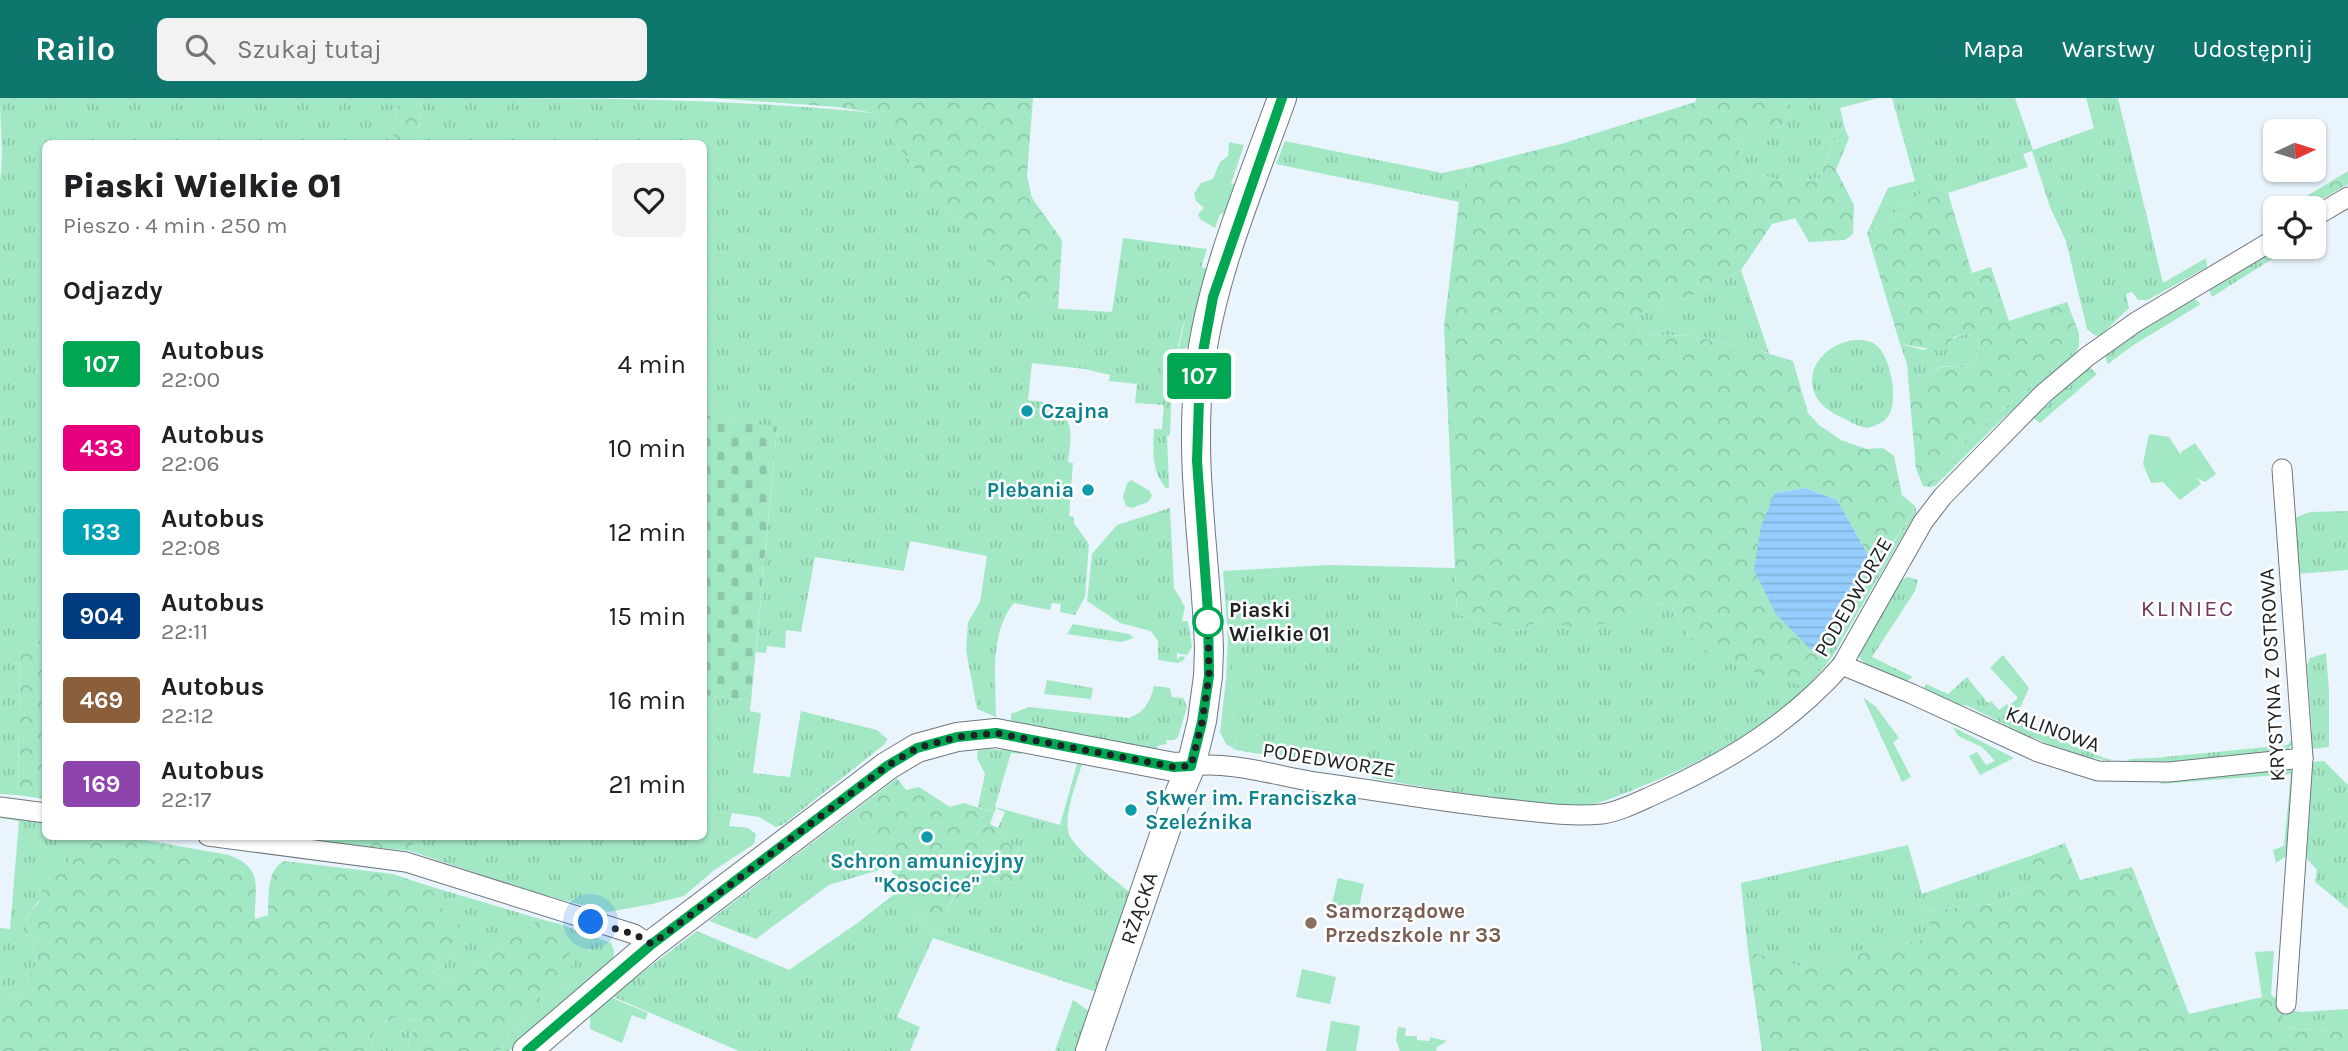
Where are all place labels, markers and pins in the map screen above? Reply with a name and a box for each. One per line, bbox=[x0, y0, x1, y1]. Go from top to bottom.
place label: Czajna bbox=[1041, 399, 1109, 423]
marker: Czajna bbox=[1019, 403, 1035, 419]
place label: Plebania bbox=[987, 478, 1074, 502]
marker: Plebania bbox=[1080, 482, 1096, 498]
place label: Piaski Wielkie 01 bbox=[1229, 598, 1330, 646]
marker: Piaski Wielkie 01 bbox=[1193, 607, 1223, 637]
place label: Skwer im. Franciszka Szeleźnika bbox=[1145, 786, 1357, 834]
marker: Skwer im. Franciszka Szeleźnika bbox=[1123, 802, 1139, 818]
marker: Schron amunicyjny "Kosocice" bbox=[919, 829, 935, 845]
place label: Schron amunicyjny "Kosocice" bbox=[830, 849, 1024, 897]
place label: Samorządowe Przedszkole nr 33 bbox=[1325, 899, 1501, 947]
marker: Samorządowe Przedszkole nr 33 bbox=[1303, 915, 1319, 931]

